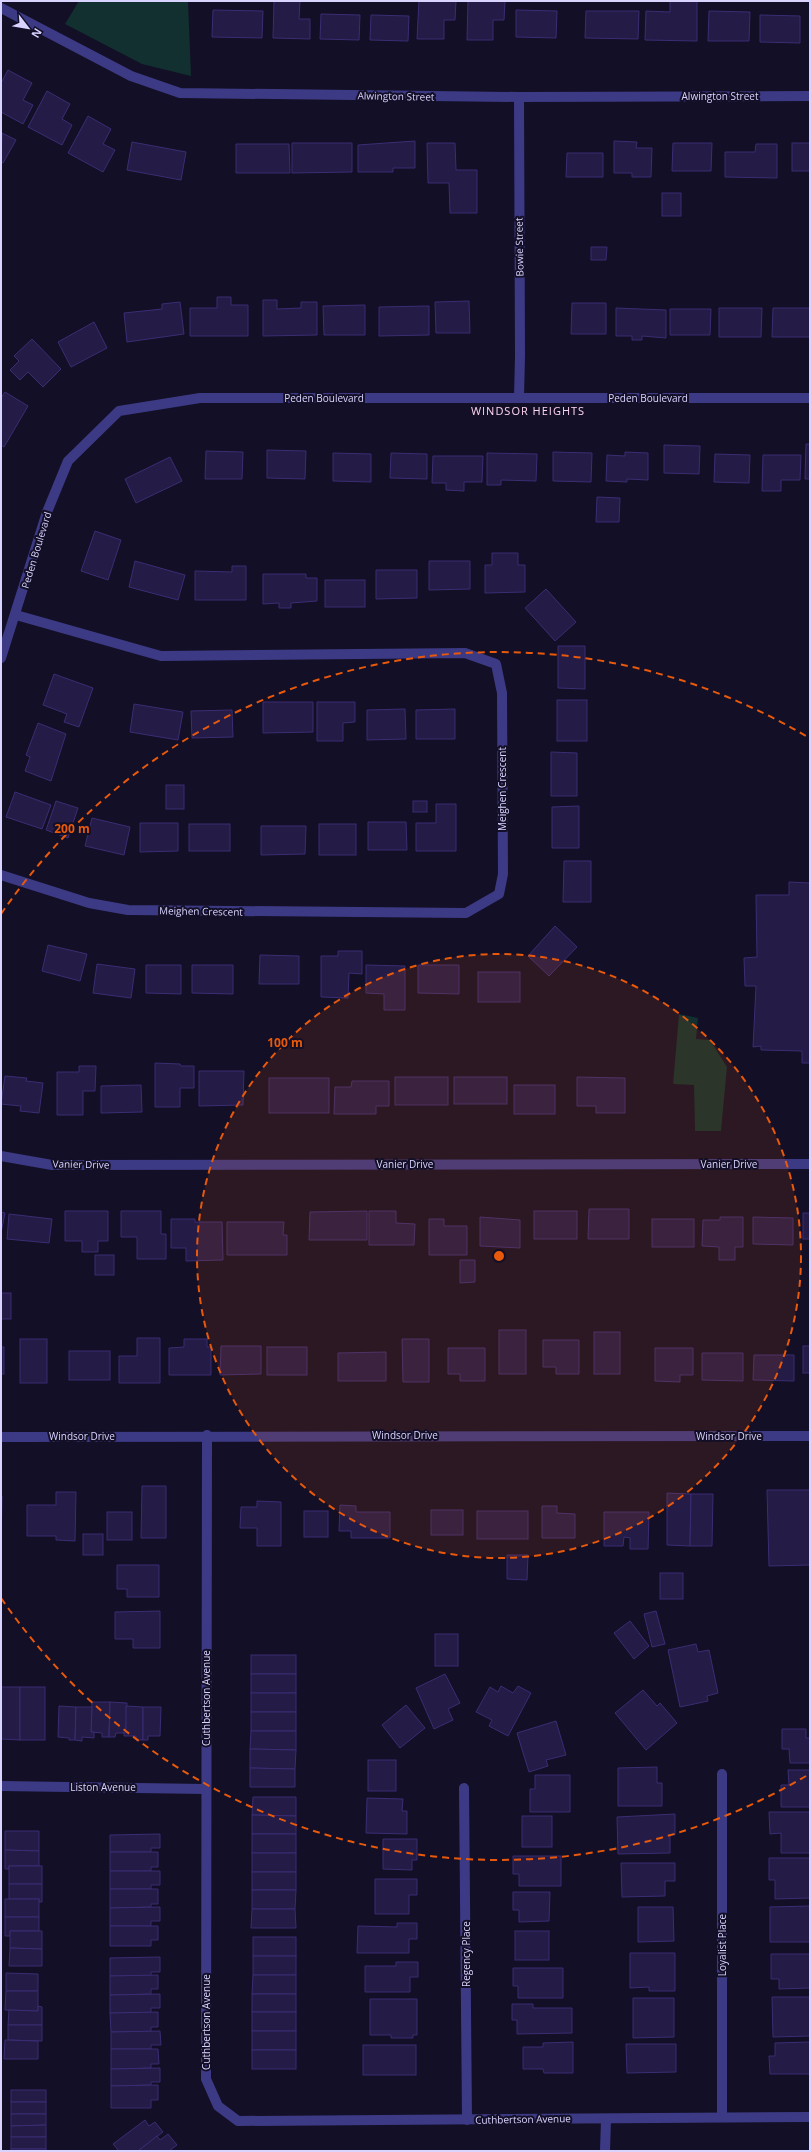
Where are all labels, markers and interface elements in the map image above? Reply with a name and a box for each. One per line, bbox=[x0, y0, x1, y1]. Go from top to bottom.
north arrow bbox=[8, 8, 48, 48]
text: N bbox=[28, 26, 46, 41]
street label: Alwington Street bbox=[357, 88, 435, 104]
street label: Alwington Street bbox=[682, 89, 759, 103]
street label: Bowie Street bbox=[511, 217, 527, 277]
street label: Peden Boulevard bbox=[284, 391, 364, 405]
street label: Peden Boulevard bbox=[608, 391, 688, 405]
district label: WINDSOR HEIGHTS bbox=[471, 403, 585, 418]
street label: Peden Boulevard bbox=[18, 510, 54, 590]
street label: Meighen Crescent bbox=[495, 747, 509, 831]
text: 200 m bbox=[54, 820, 90, 837]
street label: Meighen Crescent bbox=[159, 903, 244, 919]
text: 100 m bbox=[267, 1034, 303, 1051]
street label: Vanier Drive bbox=[52, 1157, 110, 1172]
street label: Vanier Drive bbox=[377, 1157, 434, 1171]
street label: Vanier Drive bbox=[701, 1157, 758, 1171]
centre of rings bbox=[492, 1249, 506, 1263]
street label: Windsor Drive bbox=[372, 1428, 438, 1442]
street label: Windsor Drive bbox=[49, 1429, 115, 1443]
street label: Windsor Drive bbox=[696, 1429, 762, 1443]
street label: Cuthbertson Avenue bbox=[199, 1650, 213, 1746]
street label: Liston Avenue bbox=[70, 1780, 136, 1794]
street label: Loyalist Place bbox=[715, 1913, 729, 1976]
street label: Regency Place bbox=[459, 1921, 473, 1987]
street label: Cuthbertson Avenue bbox=[199, 1974, 213, 2070]
street label: Cuthbertson Avenue bbox=[475, 2111, 571, 2127]

